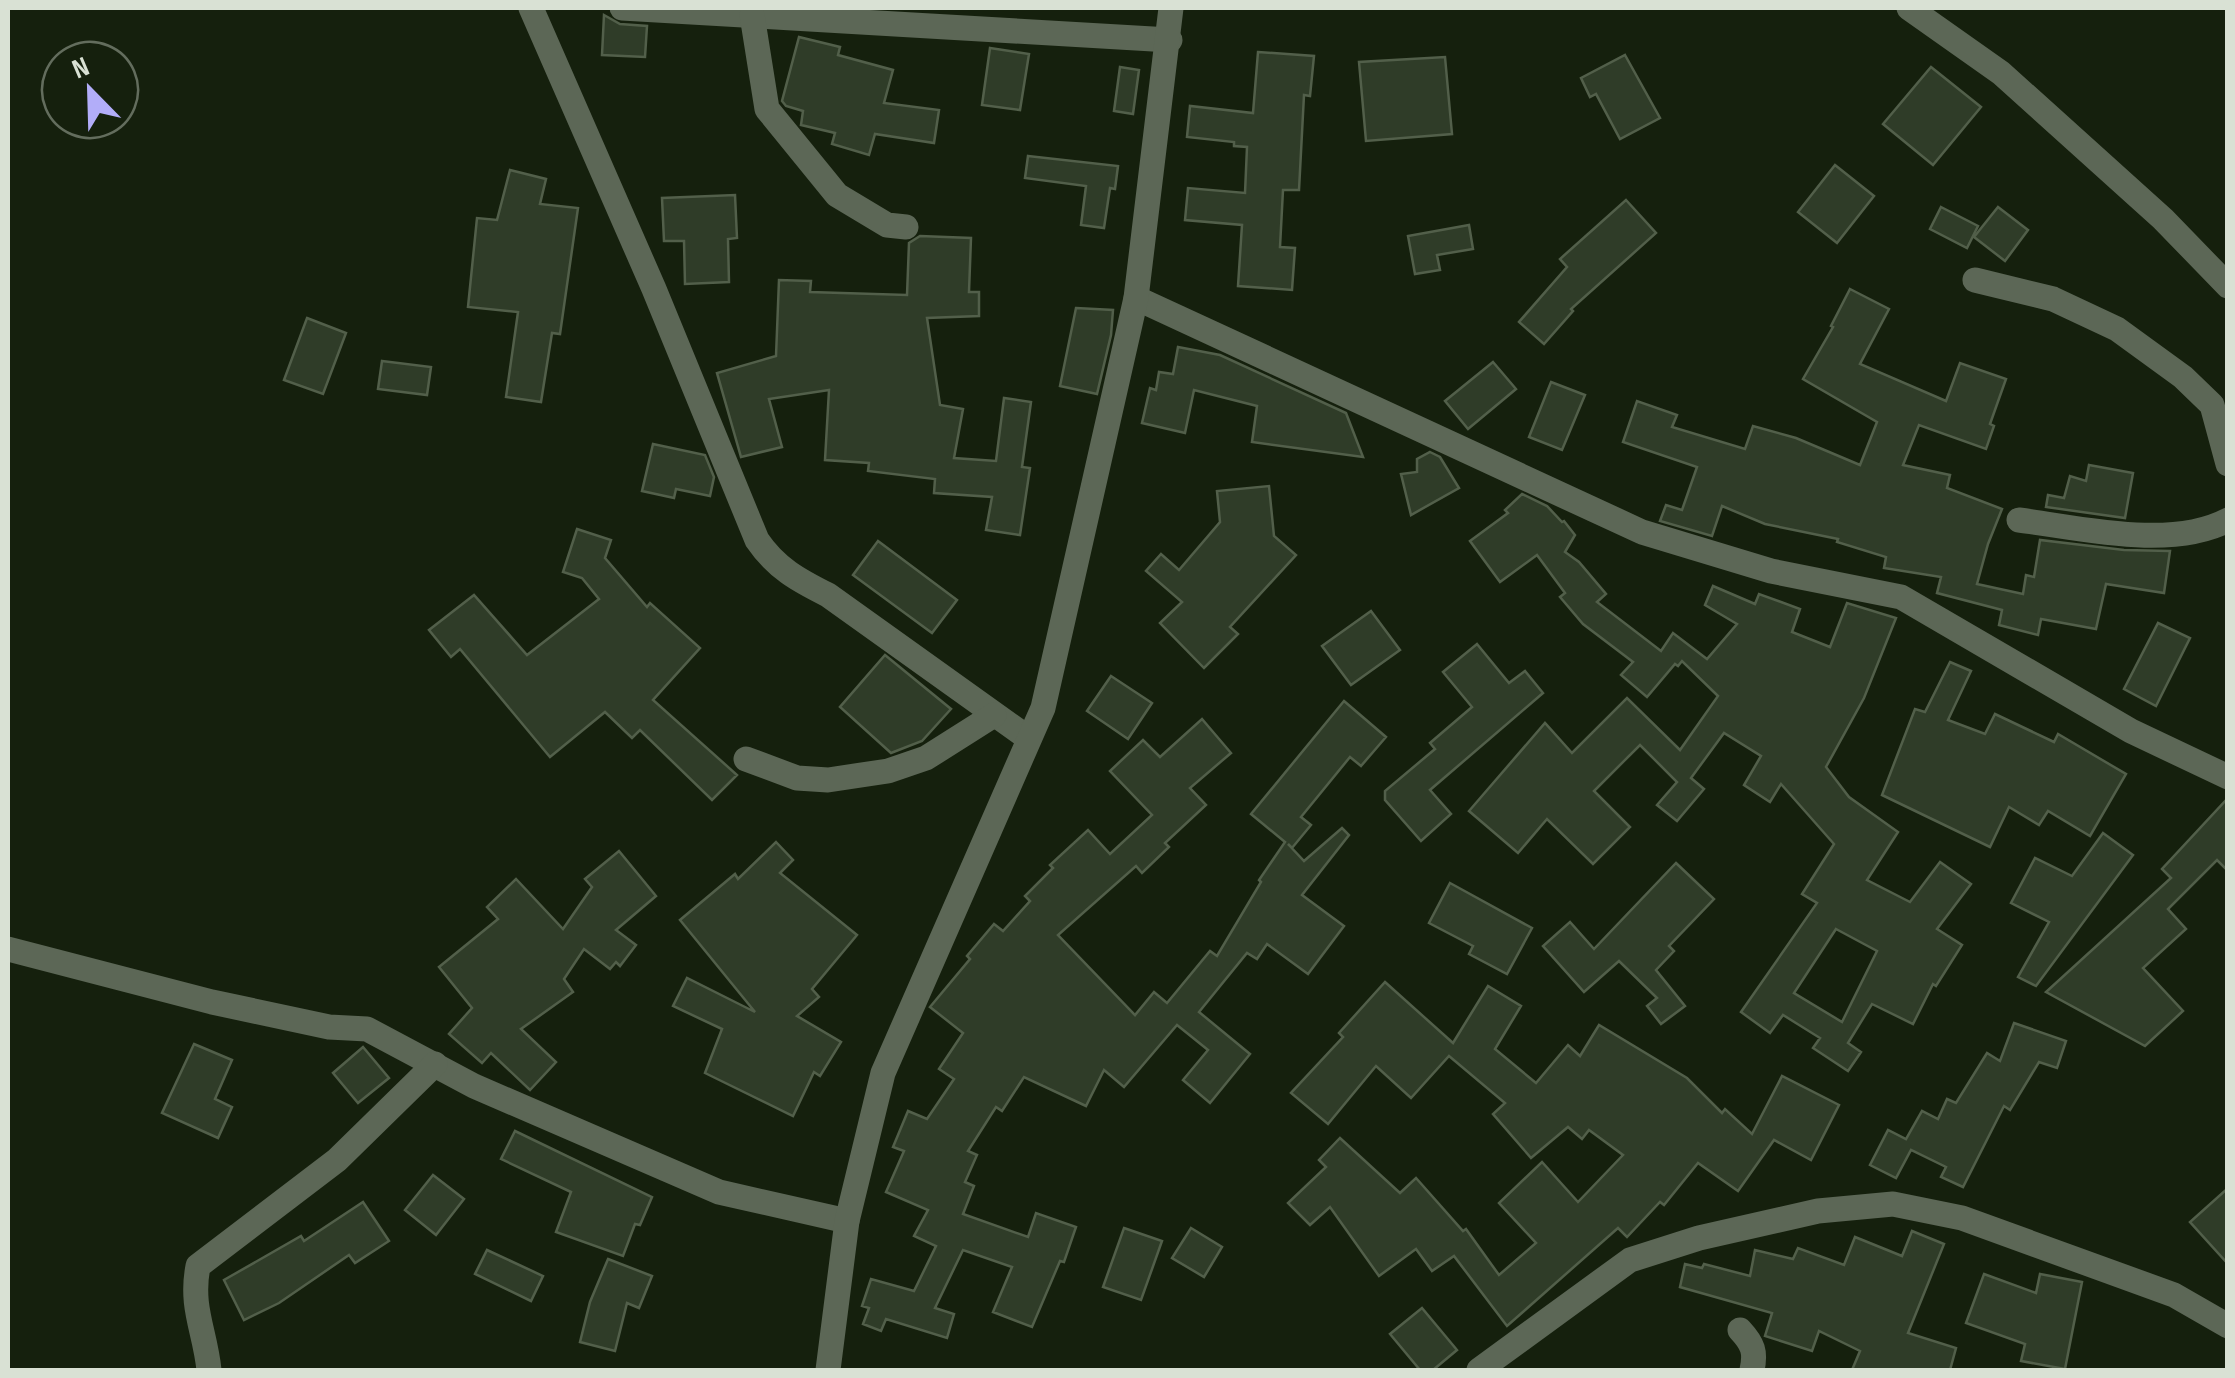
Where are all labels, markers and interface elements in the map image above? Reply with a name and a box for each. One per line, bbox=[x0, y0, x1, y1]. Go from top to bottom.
north arrow bbox=[40, 40, 140, 140]
text: N bbox=[67, 50, 94, 86]

